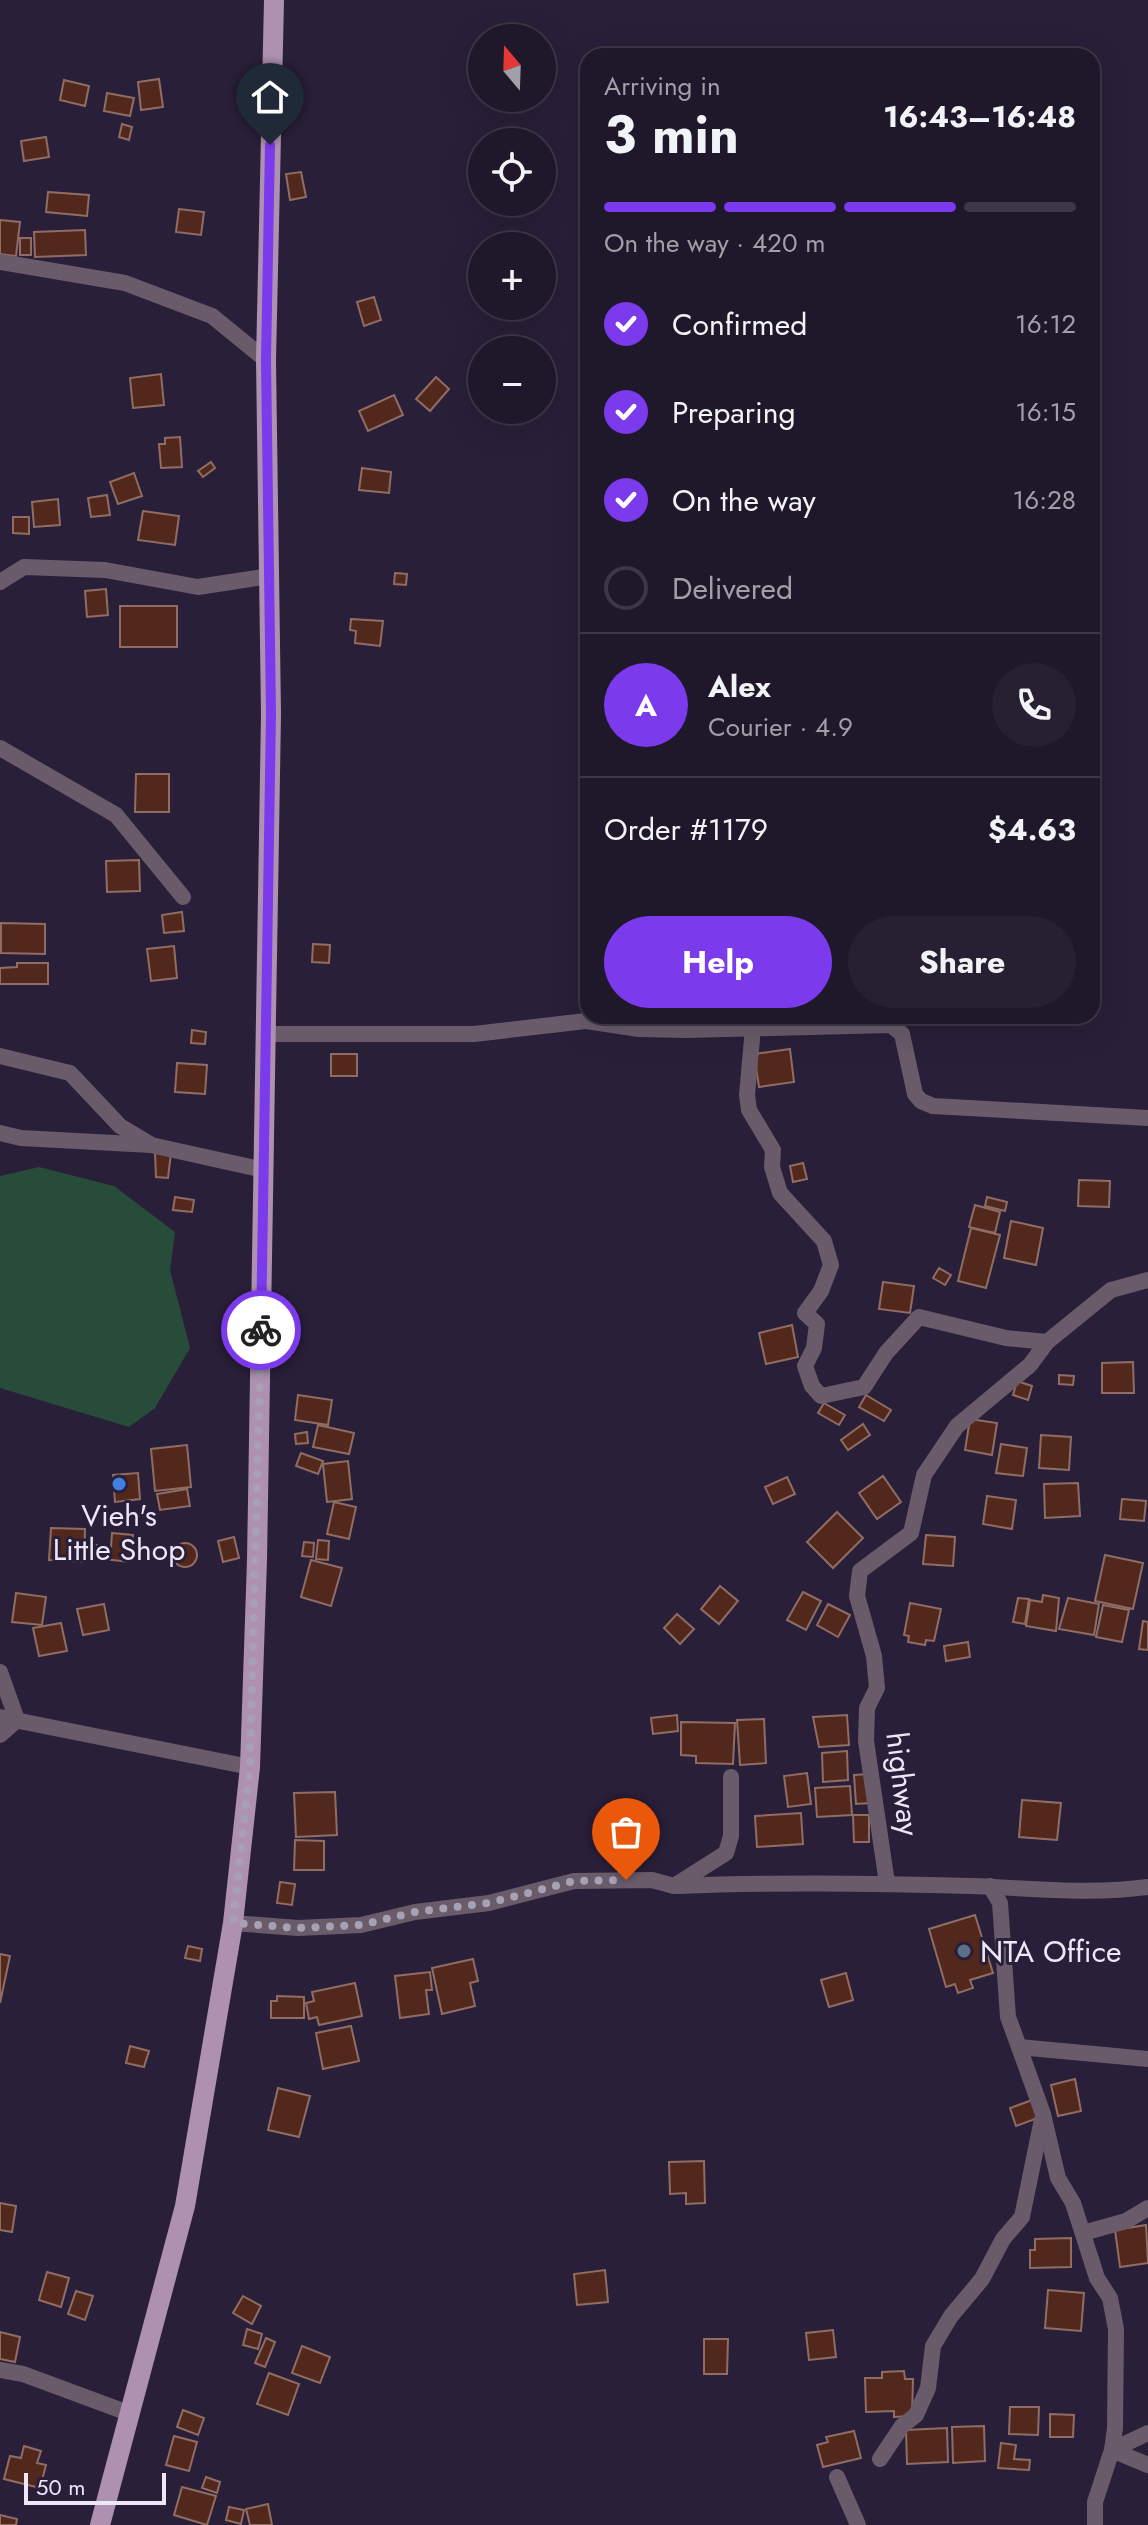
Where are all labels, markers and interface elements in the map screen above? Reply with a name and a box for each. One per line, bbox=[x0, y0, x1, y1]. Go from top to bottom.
north arrow bbox=[468, 24, 556, 112]
map controls bbox=[468, 24, 556, 424]
pin bbox=[236, 63, 304, 145]
text: Arriving in bbox=[604, 67, 721, 105]
icon: home bbox=[248, 75, 292, 119]
text: 16:43–16:48 bbox=[883, 95, 1076, 138]
text: 3 min bbox=[604, 97, 739, 173]
button: locate bbox=[468, 128, 556, 216]
text: On the way · 420 m bbox=[604, 224, 826, 262]
button: + bbox=[468, 232, 556, 320]
icon: check bbox=[604, 302, 648, 346]
text: Confirmed bbox=[672, 303, 807, 346]
text: 16:12 bbox=[1015, 305, 1076, 343]
button: − bbox=[468, 336, 556, 424]
icon: check bbox=[604, 390, 648, 434]
text: Preparing bbox=[672, 391, 796, 434]
text: 16:15 bbox=[1015, 393, 1076, 431]
icon: check bbox=[604, 478, 648, 522]
text: On the way bbox=[672, 479, 816, 522]
text: 16:28 bbox=[1013, 481, 1076, 519]
text: Delivered bbox=[672, 567, 793, 610]
button: phone bbox=[992, 663, 1076, 747]
text: Alex bbox=[708, 665, 771, 708]
text: A bbox=[635, 684, 657, 727]
text: Courier · 4.9 bbox=[708, 708, 853, 746]
text: Order #1179 bbox=[604, 808, 768, 851]
text: $4.63 bbox=[988, 808, 1076, 851]
button: Help bbox=[604, 916, 832, 1008]
button: Share bbox=[848, 916, 1076, 1008]
courier bbox=[221, 1290, 301, 1370]
icon: bike bbox=[239, 1308, 283, 1352]
marker: Vieh's Little Shop bbox=[110, 1475, 128, 1493]
place label: Vieh's Little Shop bbox=[53, 1494, 185, 1571]
street label: highway bbox=[875, 1730, 931, 1839]
pin bbox=[592, 1798, 660, 1880]
icon: bag bbox=[604, 1810, 648, 1854]
place label: NTA Office bbox=[980, 1930, 1121, 1973]
marker: NTA Office bbox=[955, 1942, 973, 1960]
scale bar bbox=[24, 2469, 166, 2505]
text: 50 m bbox=[36, 2471, 85, 2503]

